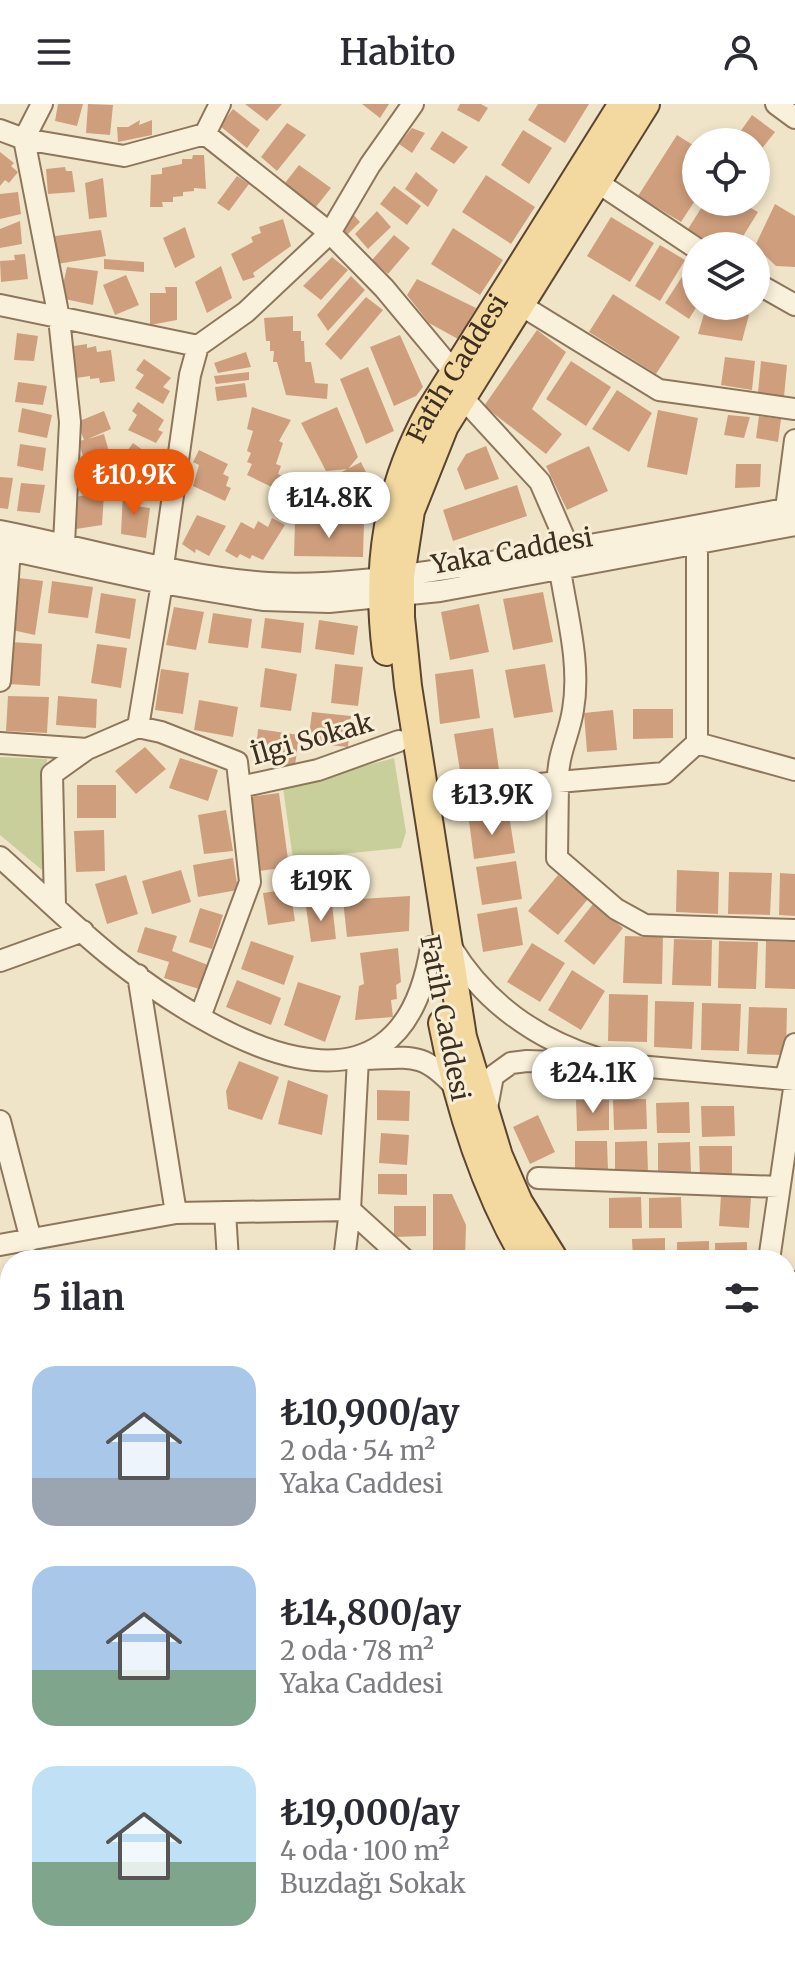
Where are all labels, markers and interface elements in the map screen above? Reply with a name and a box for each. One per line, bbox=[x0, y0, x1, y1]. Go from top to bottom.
icon: menu bbox=[32, 30, 76, 74]
text: Habito bbox=[340, 30, 456, 75]
icon: person bbox=[719, 30, 763, 74]
map controls bbox=[682, 128, 770, 320]
button: locate bbox=[682, 128, 770, 216]
button: layers bbox=[682, 232, 770, 320]
street label: Fatih Caddesi bbox=[399, 288, 515, 448]
pin: ₺10.9K bbox=[69, 449, 199, 517]
text: ₺10.9K bbox=[92, 458, 176, 491]
pin: ₺14.8K bbox=[264, 472, 394, 540]
text: ₺14.8K bbox=[286, 481, 372, 514]
street label: Yaka Caddesi bbox=[428, 520, 595, 581]
street label: İlgi Sokak bbox=[247, 705, 377, 772]
pin: ₺13.9K bbox=[427, 769, 557, 837]
text: ₺13.9K bbox=[451, 778, 533, 811]
pin: ₺19K bbox=[274, 855, 368, 923]
text: ₺19K bbox=[290, 864, 352, 897]
street label: Fatih Caddesi bbox=[413, 932, 478, 1104]
pin: ₺24.1K bbox=[528, 1047, 658, 1115]
text: ₺24.1K bbox=[550, 1056, 636, 1089]
icon: filters bbox=[720, 1276, 764, 1320]
text: 5 ilan bbox=[32, 1277, 124, 1319]
text: ₺10,900/ay bbox=[280, 1392, 460, 1434]
icon: home bbox=[96, 1398, 192, 1494]
text: 2 oda · 54 m² bbox=[280, 1434, 435, 1467]
text: Yaka Caddesi bbox=[280, 1467, 443, 1500]
text: ₺14,800/ay bbox=[280, 1592, 461, 1634]
icon: home bbox=[96, 1598, 192, 1694]
text: 2 oda · 78 m² bbox=[280, 1634, 434, 1667]
text: Yaka Caddesi bbox=[280, 1667, 443, 1700]
text: ₺19,000/ay bbox=[280, 1792, 460, 1834]
icon: home bbox=[96, 1798, 192, 1894]
text: 4 oda · 100 m² bbox=[280, 1834, 449, 1867]
text: Buzdağı Sokak bbox=[280, 1867, 466, 1900]

